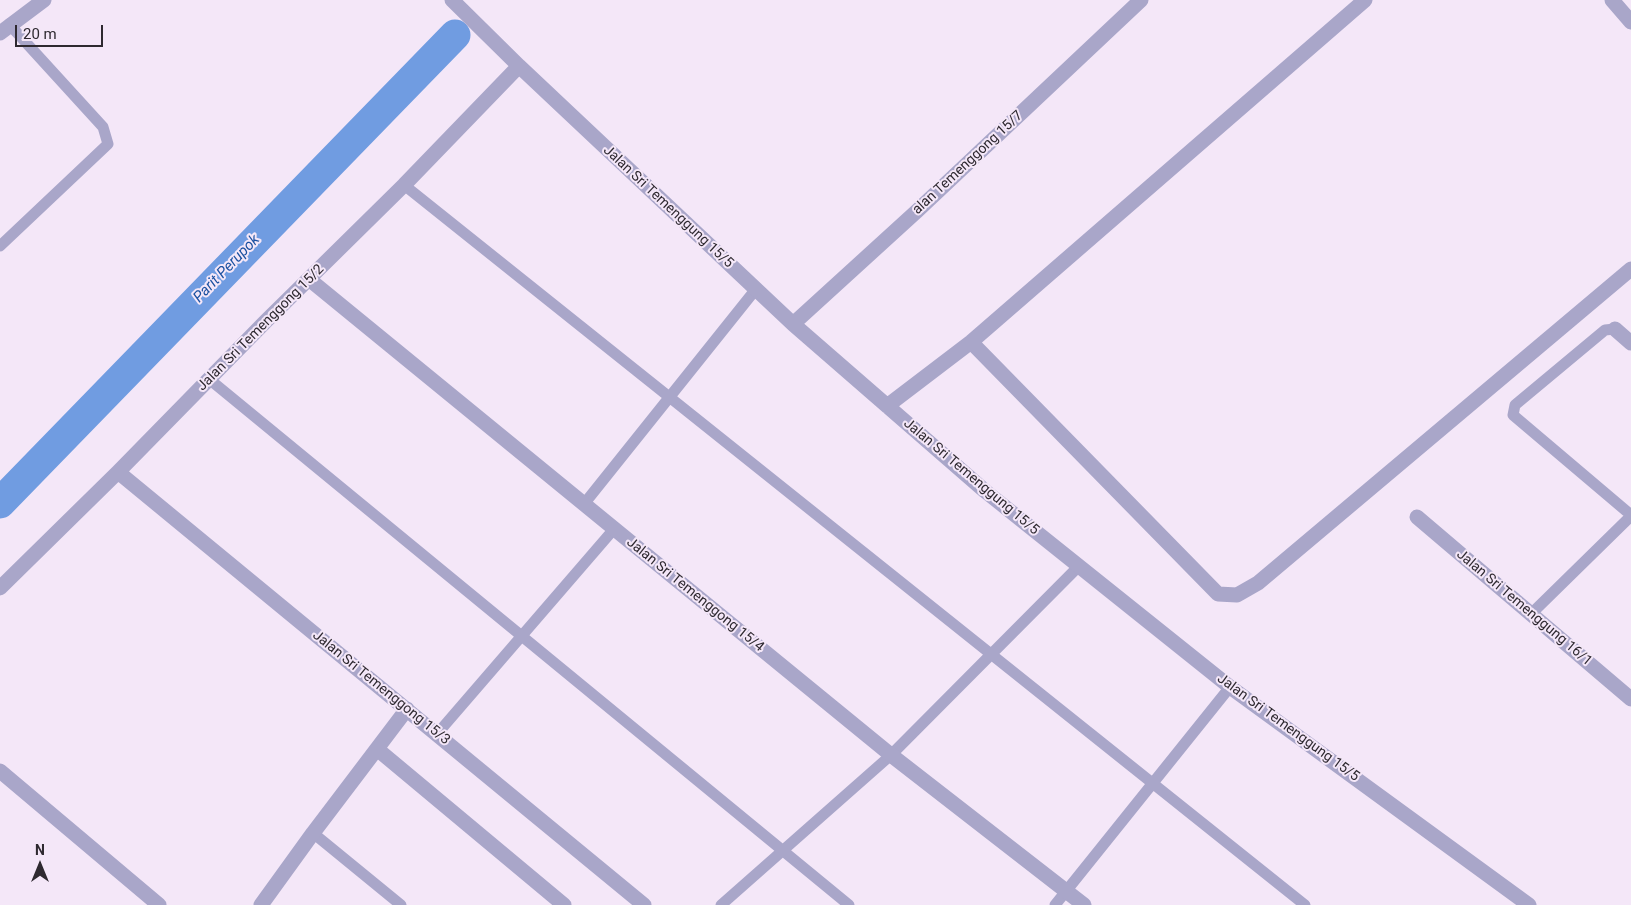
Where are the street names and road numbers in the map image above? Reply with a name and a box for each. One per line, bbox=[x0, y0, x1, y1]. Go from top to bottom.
street label: alan Temenggong 15/7 bbox=[909, 108, 1027, 218]
street label: Jalan Sri Temenggung 15/5 bbox=[599, 142, 737, 272]
street label: Jalan Sri Temenggong 15/2 bbox=[194, 261, 328, 395]
street label: Jalan Sri Temenggung 15/5 bbox=[900, 415, 1042, 539]
street label: Jalan Sri Temenggong 15/4 bbox=[623, 534, 767, 656]
street label: Jalan Sri Temenggung 16/1 bbox=[1453, 546, 1595, 670]
street label: Jalan Sri Temenggong 15/3 bbox=[309, 627, 453, 749]
street label: Jalan Sri Temenggung 15/5 bbox=[1214, 671, 1362, 785]

